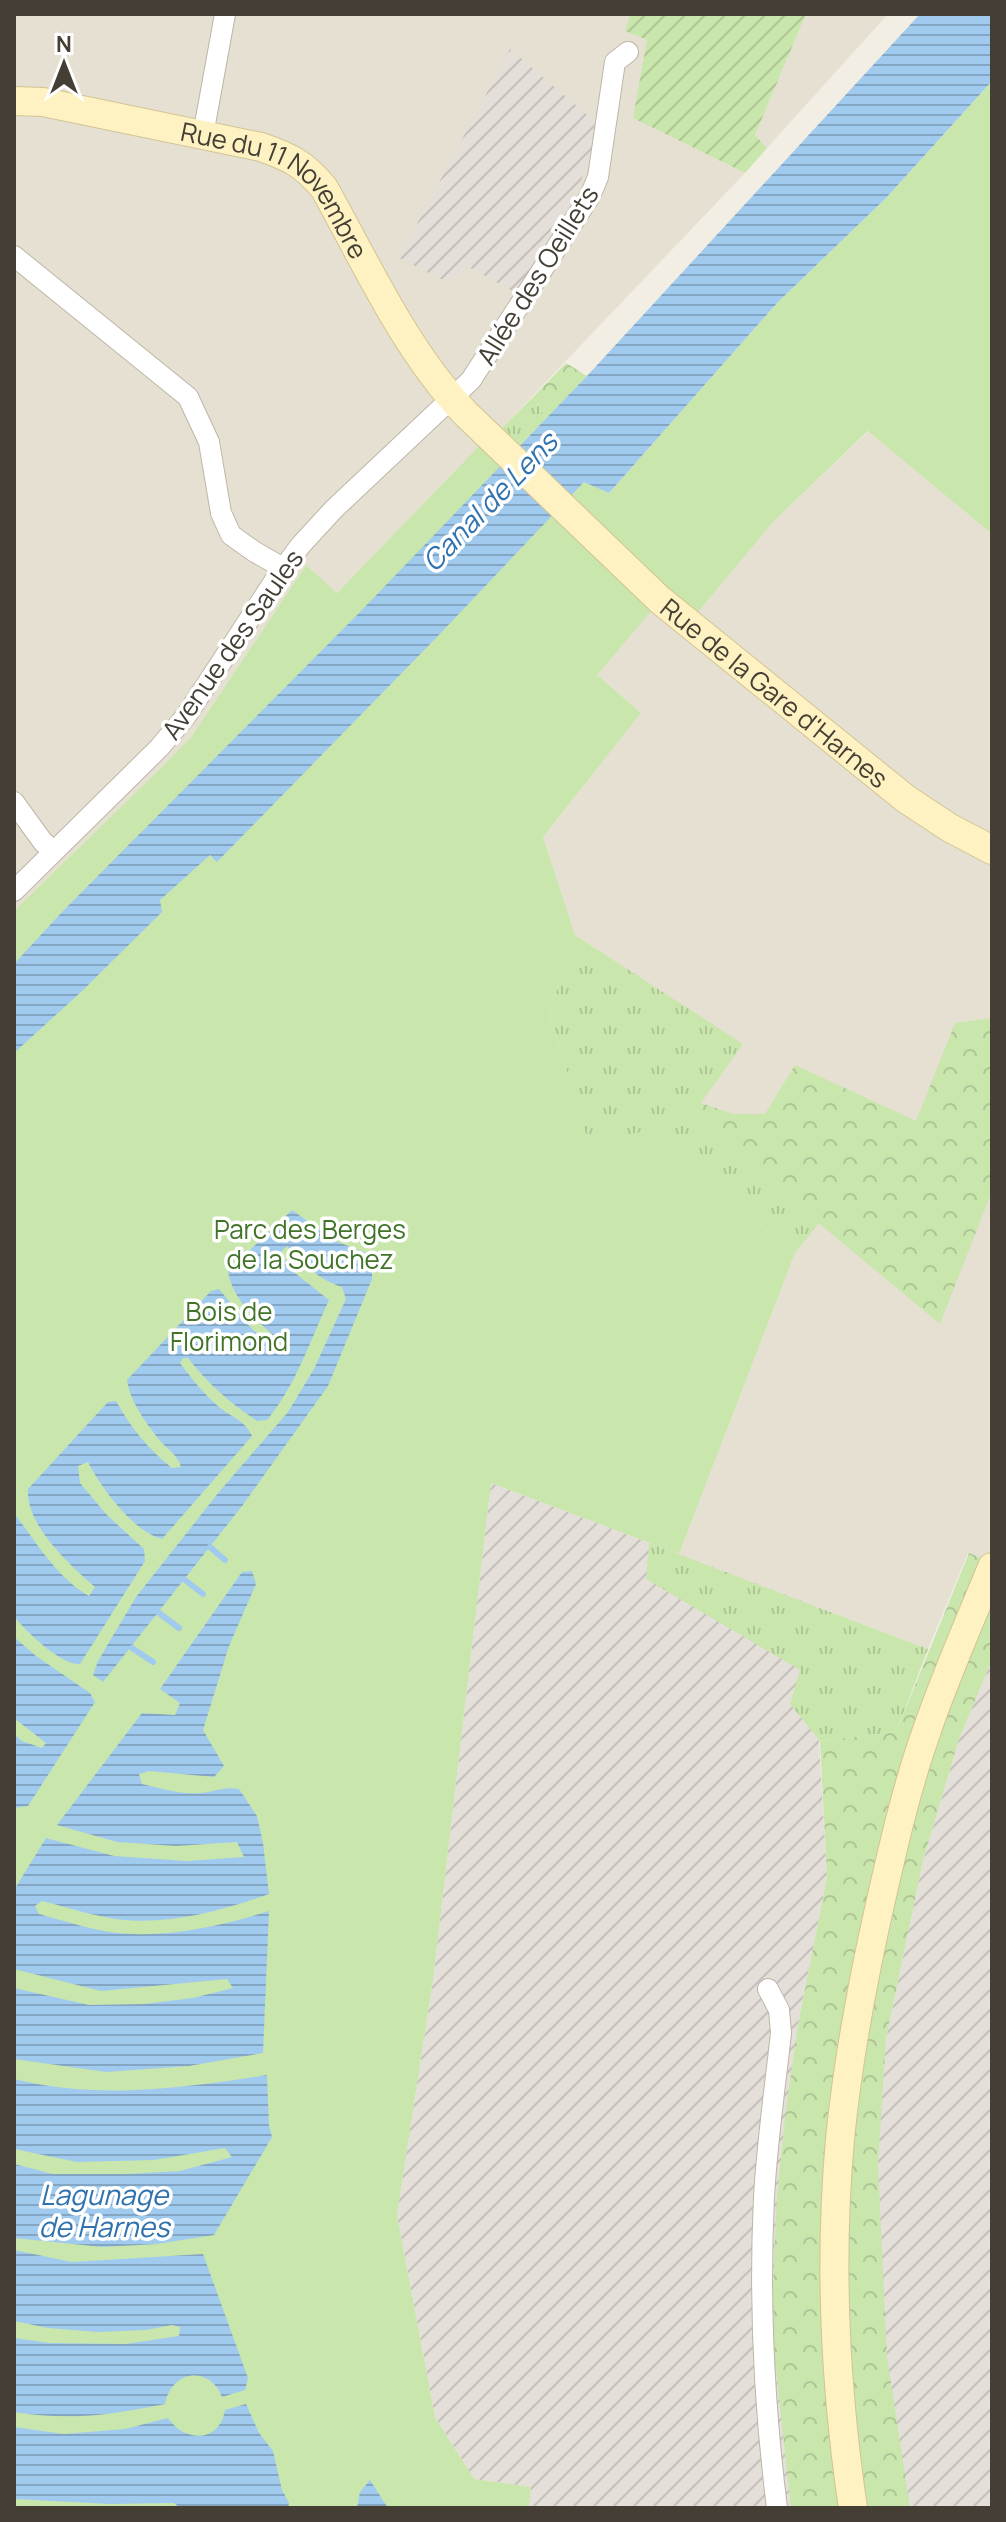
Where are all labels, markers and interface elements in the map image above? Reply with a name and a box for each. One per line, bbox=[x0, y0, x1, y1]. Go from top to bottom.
north arrow bbox=[24, 24, 104, 104]
text: N bbox=[56, 29, 72, 59]
street label: Rue du 11 Novembre bbox=[178, 113, 377, 265]
street label: Allée des Oeillets bbox=[467, 178, 607, 372]
water label: Canal de Lens bbox=[413, 421, 567, 579]
street label: Avenue des Saules bbox=[153, 542, 311, 746]
street label: Rue de la Gare d'Harnes bbox=[653, 590, 896, 796]
park label: Parc des Berges de la Souchez bbox=[214, 1211, 406, 1277]
park label: Bois de Florimond bbox=[170, 1293, 288, 1359]
water label: Lagunage de Harnes bbox=[39, 2175, 172, 2245]

